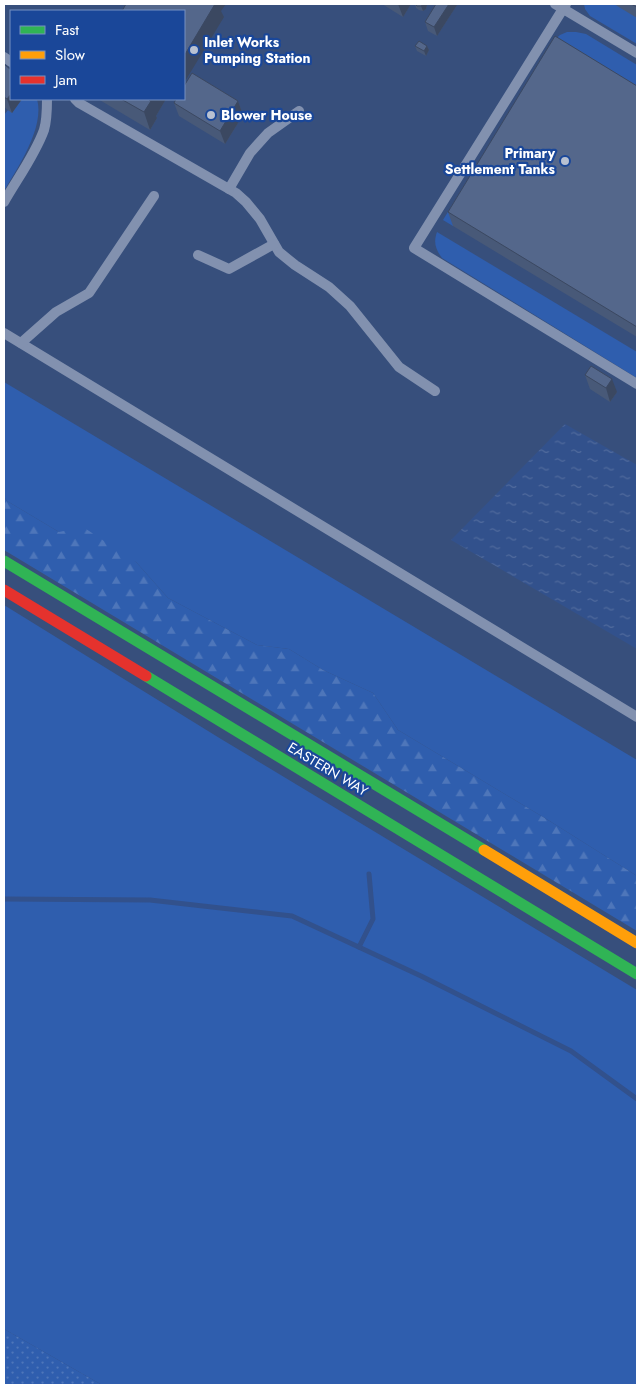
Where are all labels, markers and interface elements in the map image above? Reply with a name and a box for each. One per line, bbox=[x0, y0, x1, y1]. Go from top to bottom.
legend bbox=[10, 10, 185, 100]
text: Fast bbox=[55, 19, 79, 41]
place label: Inlet Works Pumping Station bbox=[204, 32, 311, 68]
text: Slow bbox=[55, 44, 86, 66]
marker: Inlet Works Pumping Station bbox=[188, 44, 200, 56]
text: Jam bbox=[53, 69, 78, 91]
place label: Blower House bbox=[221, 105, 312, 125]
marker: Blower House bbox=[205, 109, 217, 121]
place label: Primary Settlement Tanks bbox=[445, 143, 556, 179]
marker: Primary Settlement Tanks bbox=[559, 155, 571, 167]
street label: EASTERN WAY bbox=[284, 737, 372, 801]

